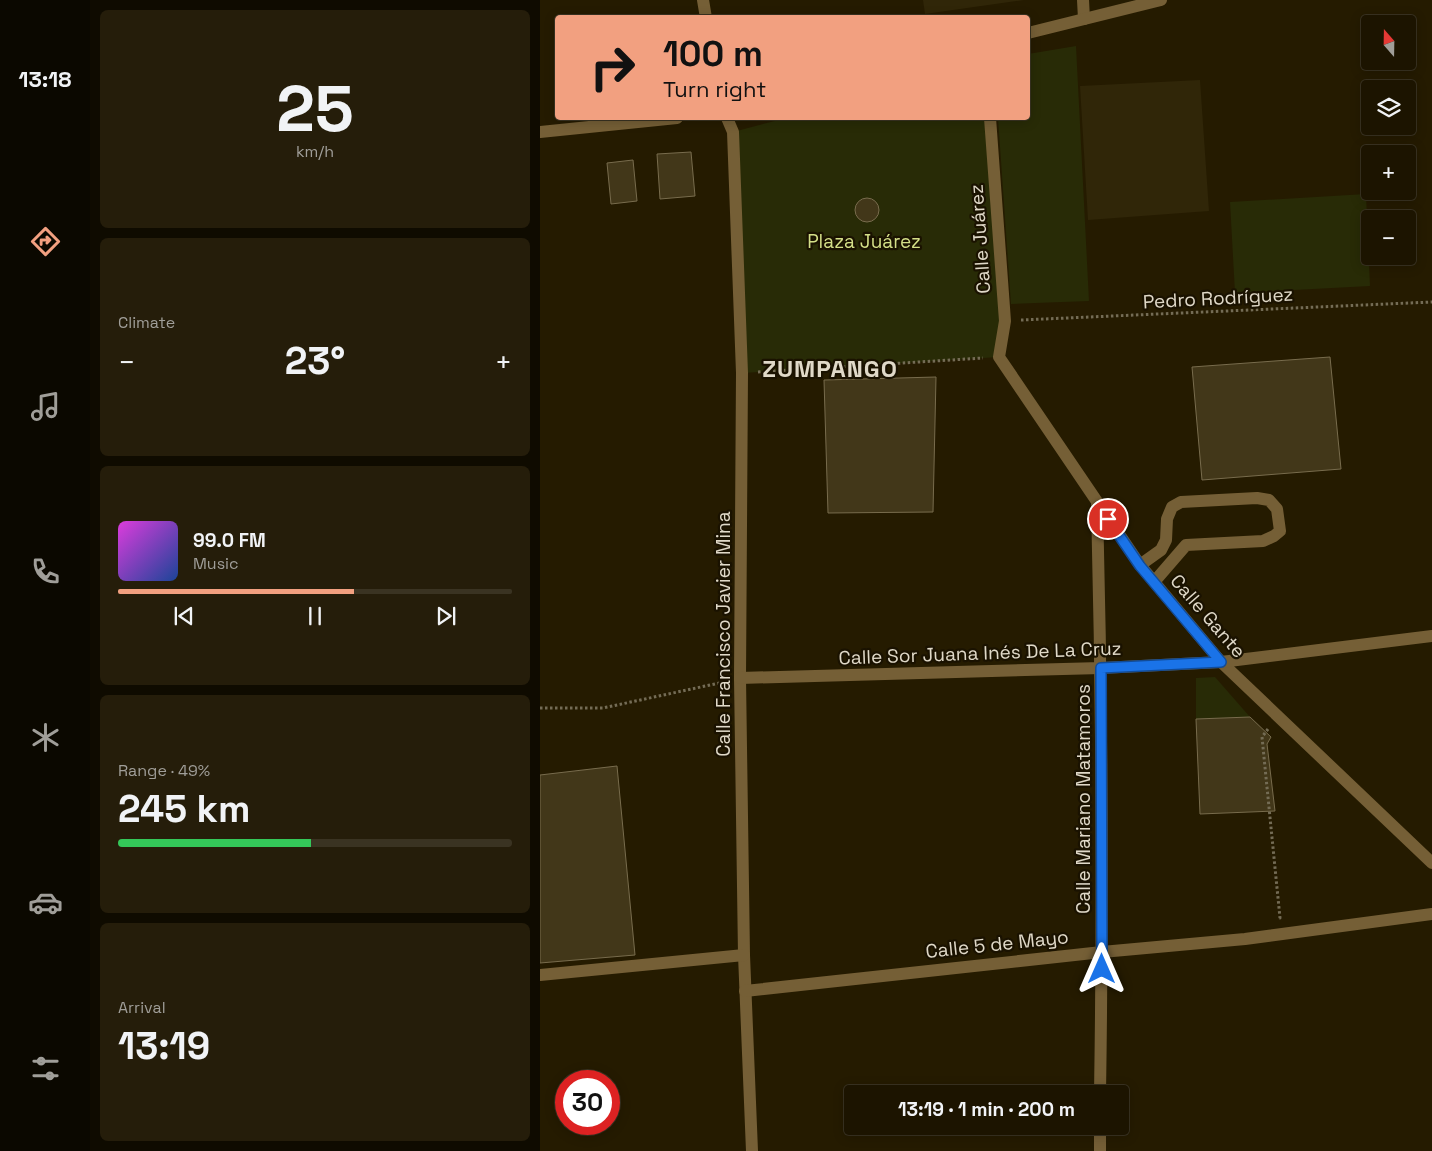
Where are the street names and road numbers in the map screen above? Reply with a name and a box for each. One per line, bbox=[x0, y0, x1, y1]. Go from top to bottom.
street label: Calle Juárez bbox=[964, 183, 996, 295]
street label: Pedro Rodríguez bbox=[1142, 282, 1294, 314]
street label: Calle Francisco Javier Mina bbox=[711, 511, 736, 757]
street label: Calle Gante bbox=[1165, 569, 1251, 663]
street label: Calle Sor Juana Inés De La Cruz bbox=[838, 636, 1122, 670]
street label: Calle Mariano Matamoros bbox=[1071, 684, 1096, 914]
street label: Calle 5 de Mayo bbox=[924, 924, 1070, 964]

